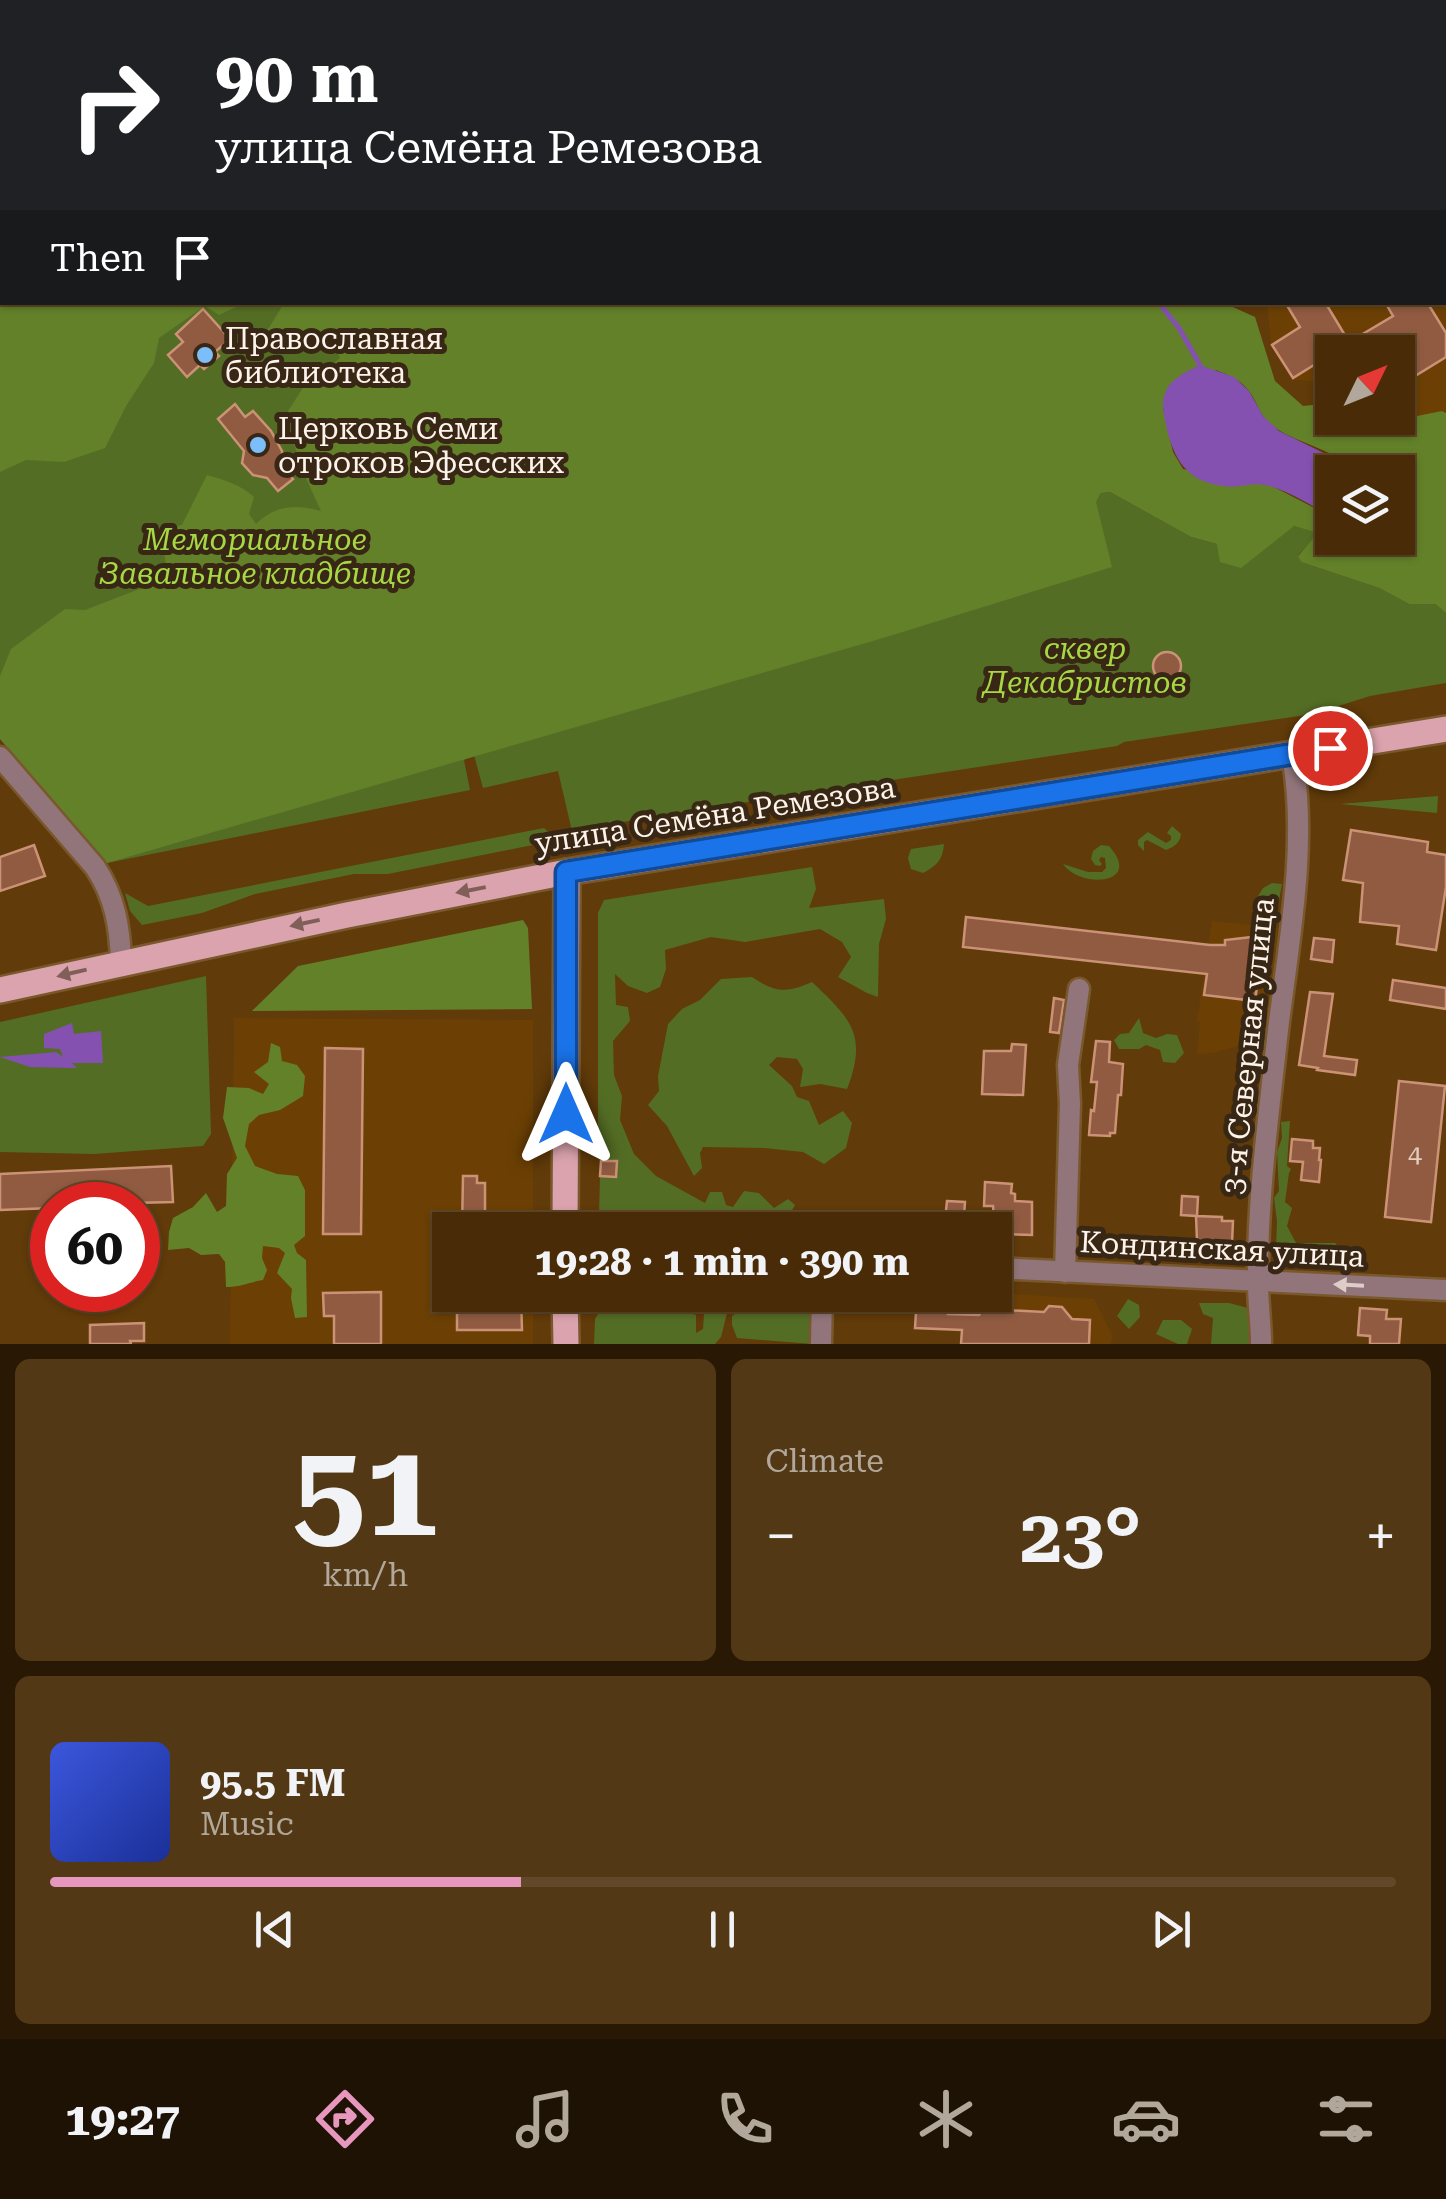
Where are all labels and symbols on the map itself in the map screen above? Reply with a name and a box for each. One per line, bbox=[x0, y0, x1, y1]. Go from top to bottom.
place label: Православная библиотека bbox=[225, 321, 443, 390]
north arrow bbox=[1315, 335, 1415, 435]
marker: Православная библиотека bbox=[194, 344, 216, 366]
place label: Церковь Семи отроков Эфесских bbox=[278, 411, 565, 480]
marker: Церковь Семи отроков Эфесских bbox=[247, 434, 269, 456]
park label: Мемориальное Завальное кладбище bbox=[99, 522, 411, 591]
park label: сквер Декабристов bbox=[981, 631, 1187, 700]
pin bbox=[1288, 706, 1373, 791]
street label: улица Семёна Ремезова bbox=[532, 769, 898, 861]
one-way arrow bbox=[455, 883, 486, 899]
street label: 3-я Северная улица bbox=[1215, 896, 1281, 1196]
one-way arrow bbox=[289, 916, 320, 932]
one-way arrow bbox=[56, 966, 87, 981]
position arrow bbox=[514, 1062, 618, 1166]
house number: 4 bbox=[1408, 1140, 1422, 1169]
speed limit sign: 60 bbox=[30, 1182, 160, 1312]
street label: Кондинская улица bbox=[1079, 1224, 1365, 1274]
one-way arrow bbox=[1332, 1276, 1364, 1292]

